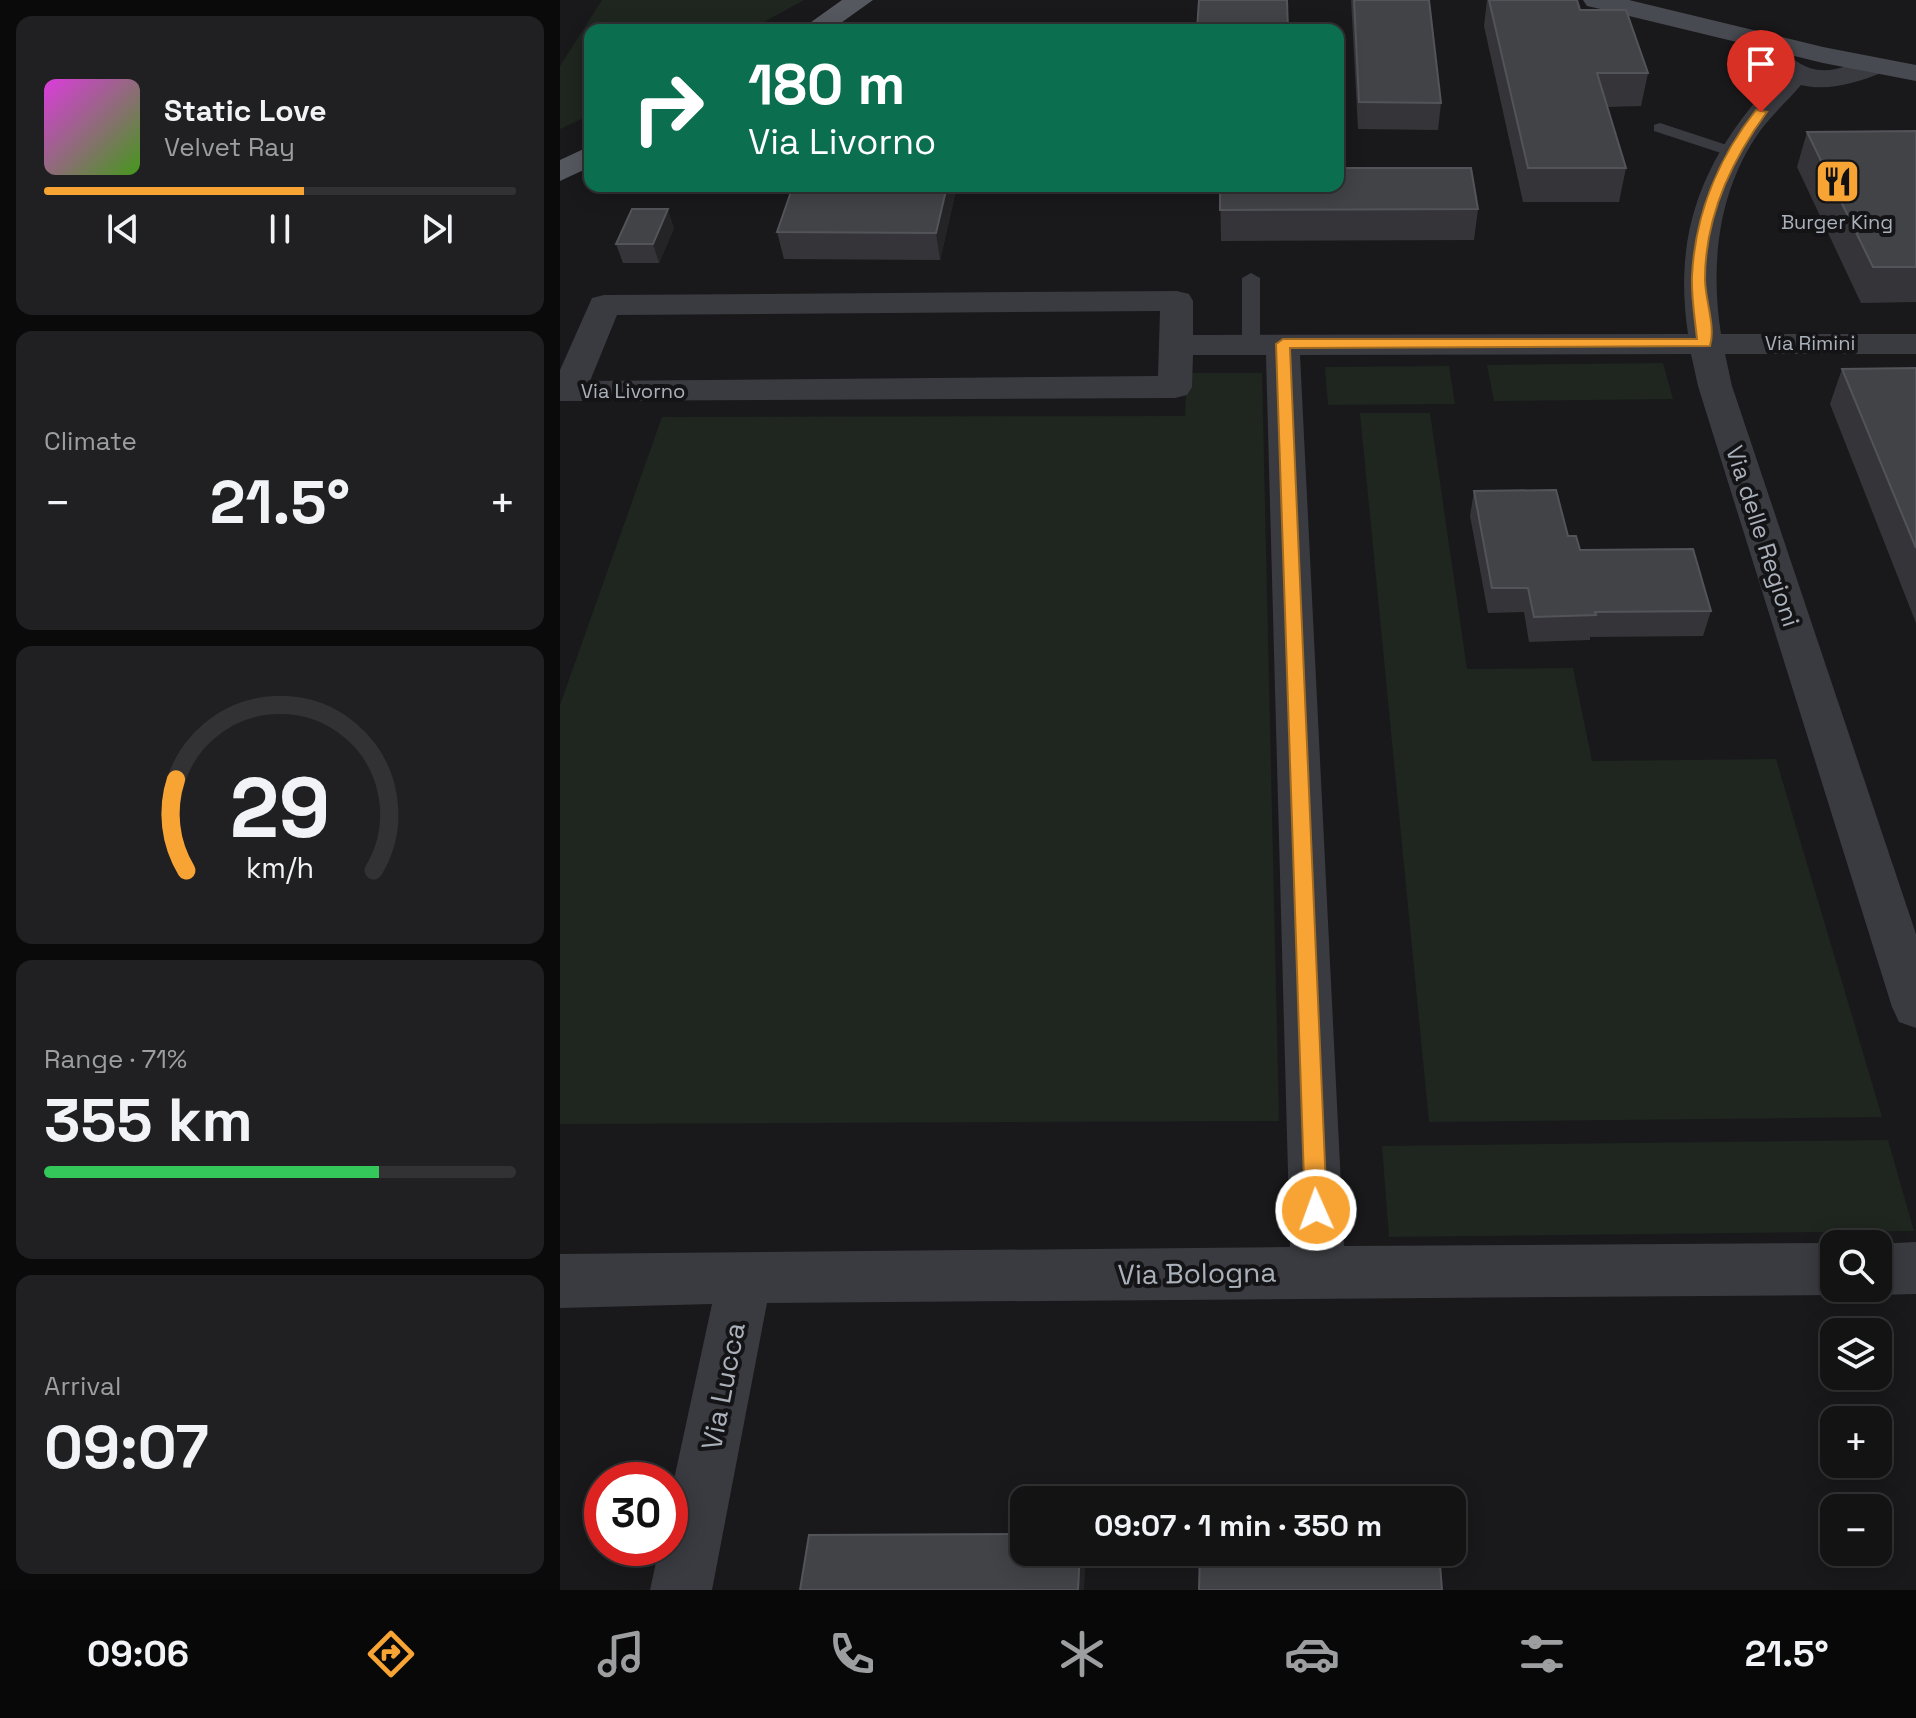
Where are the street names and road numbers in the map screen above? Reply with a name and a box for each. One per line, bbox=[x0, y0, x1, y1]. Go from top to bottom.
street label: Via Rimini bbox=[1765, 330, 1855, 356]
street label: Via Livorno bbox=[581, 378, 685, 404]
street label: Via delle Regioni bbox=[1719, 442, 1807, 630]
street label: Via Bologna bbox=[1117, 1254, 1277, 1292]
street label: Via Lucca bbox=[693, 1319, 753, 1453]

